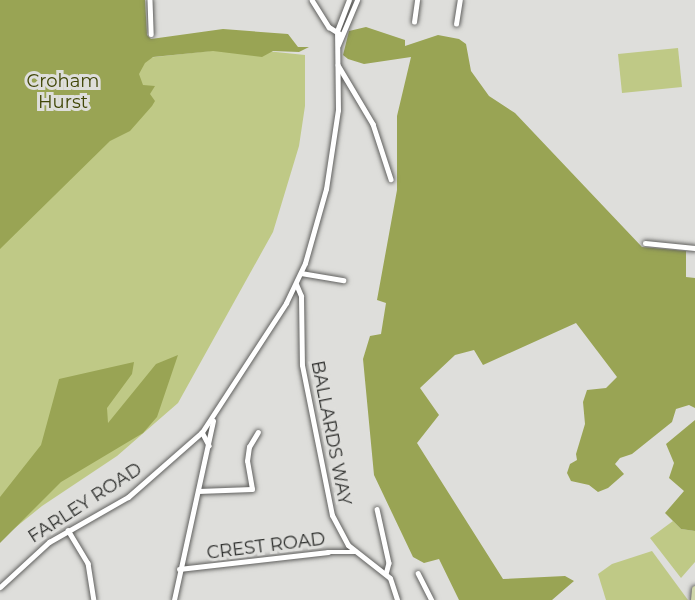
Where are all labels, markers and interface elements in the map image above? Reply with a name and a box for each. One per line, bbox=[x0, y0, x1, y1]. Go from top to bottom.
park label: Croham Hurst bbox=[27, 71, 99, 113]
street label: BALLARDS WAY bbox=[306, 359, 356, 507]
street label: FARLEY ROAD bbox=[24, 458, 146, 548]
street label: CREST ROAD bbox=[205, 528, 327, 564]

